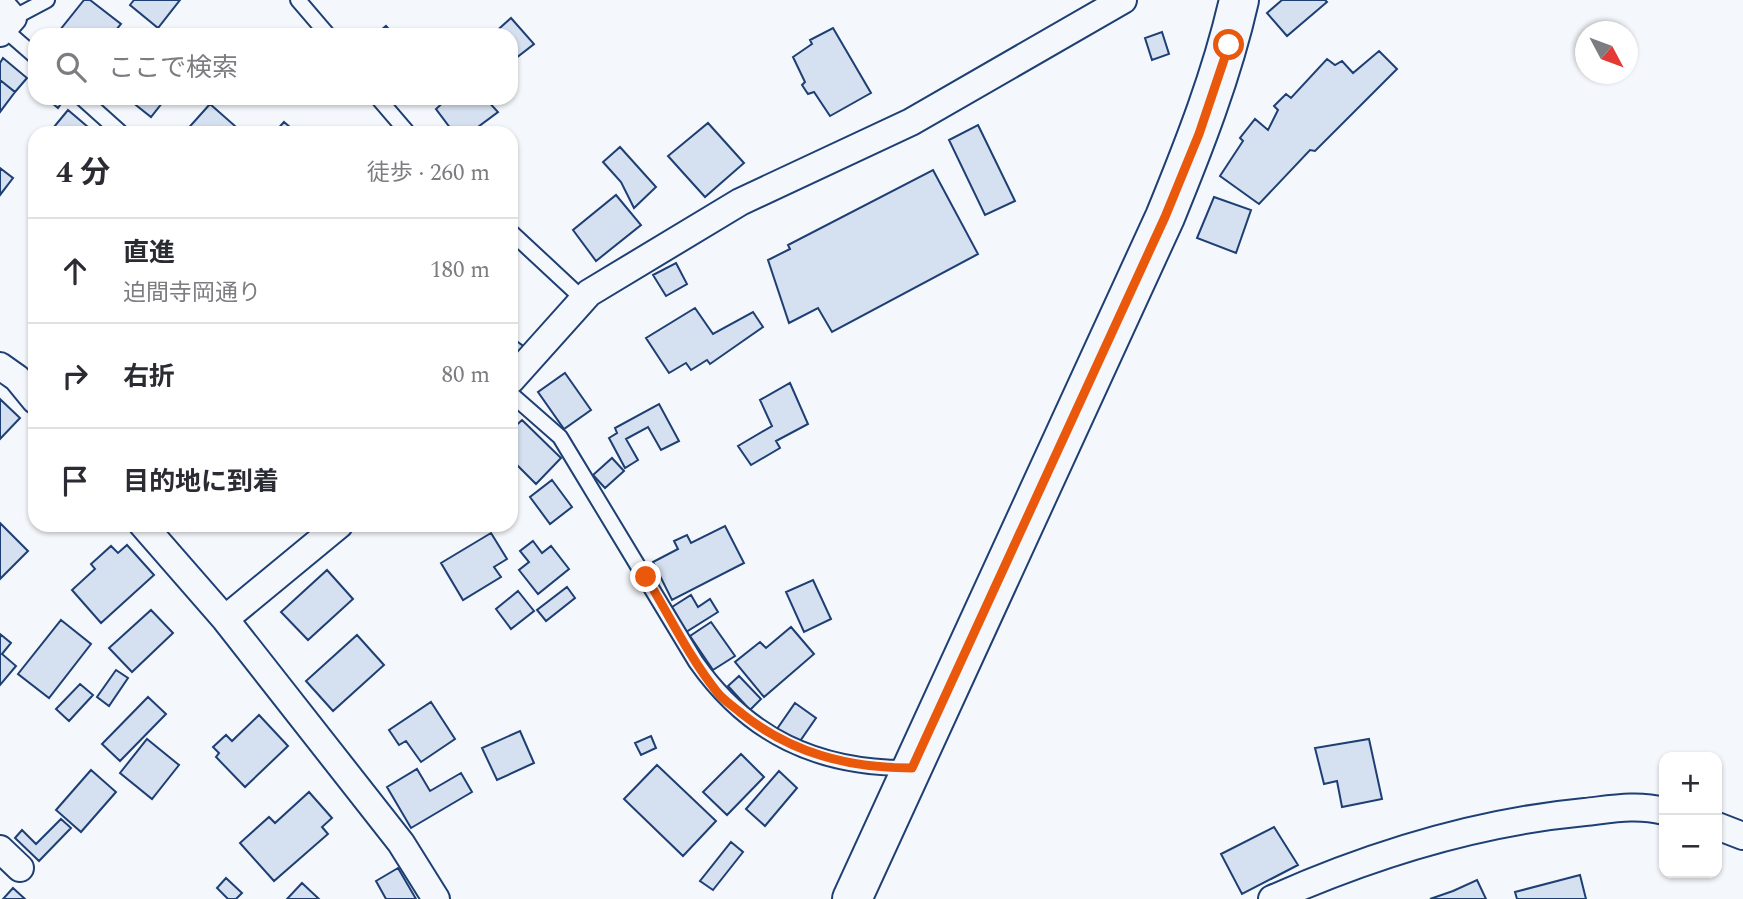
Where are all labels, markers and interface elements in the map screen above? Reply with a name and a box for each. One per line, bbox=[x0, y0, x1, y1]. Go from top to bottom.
north arrow bbox=[1575, 21, 1638, 84]
search box bbox=[28, 28, 518, 105]
route start bbox=[1213, 29, 1244, 60]
icon: search bbox=[52, 48, 90, 86]
text: ここで検索 bbox=[108, 48, 238, 88]
text: 4 分 bbox=[56, 150, 110, 196]
text: 徒歩 · 260 m bbox=[367, 156, 490, 191]
text: 直進 bbox=[123, 233, 175, 273]
icon: ahead bbox=[56, 252, 94, 290]
text: 180 m bbox=[430, 253, 490, 288]
text: 迫間寺岡通り bbox=[123, 276, 261, 311]
icon: right bbox=[56, 357, 94, 395]
text: 右折 bbox=[123, 357, 175, 397]
text: 80 m bbox=[441, 358, 490, 393]
icon: arrive bbox=[56, 462, 94, 500]
text: 目的地に到着 bbox=[123, 462, 279, 502]
route end bbox=[630, 561, 661, 592]
map controls bbox=[1659, 752, 1722, 878]
button: + bbox=[1659, 752, 1722, 815]
button: − bbox=[1659, 815, 1722, 878]

